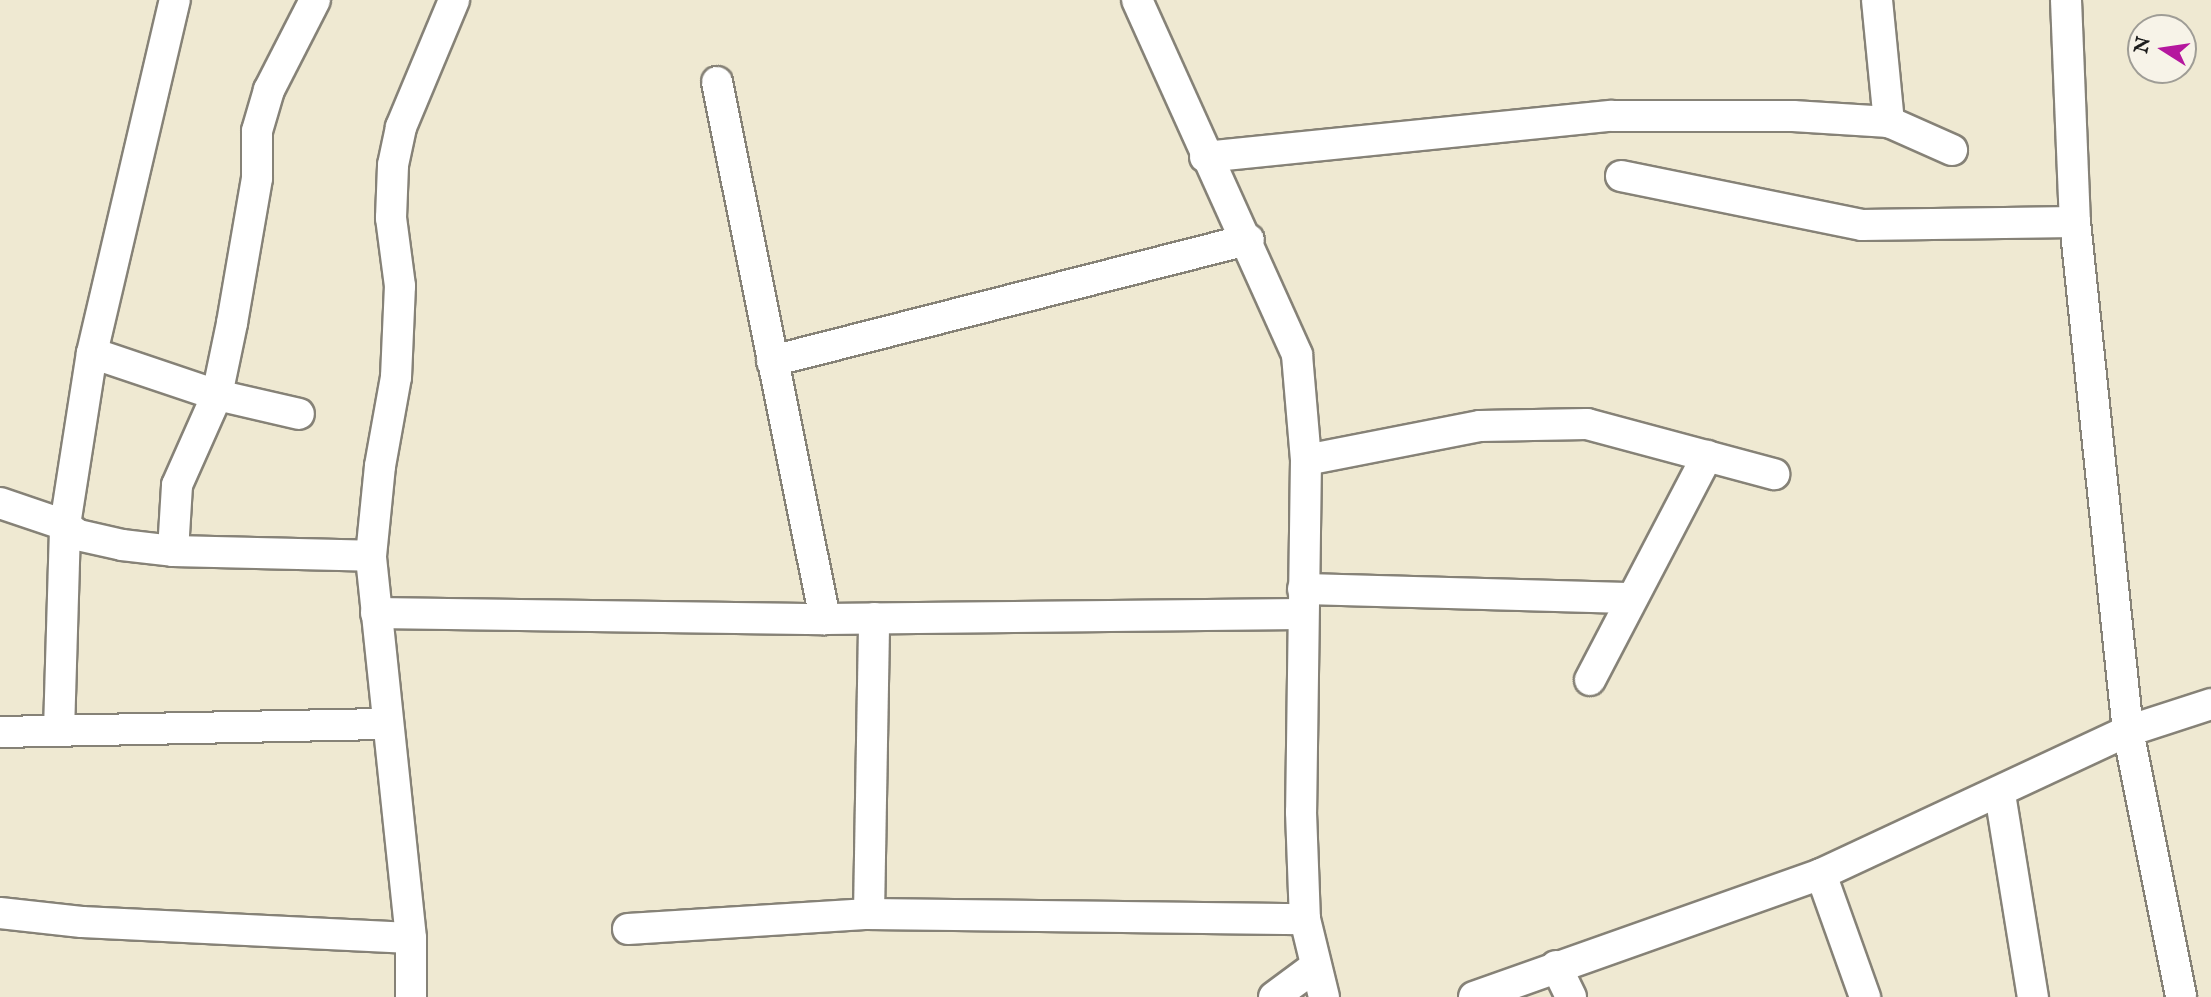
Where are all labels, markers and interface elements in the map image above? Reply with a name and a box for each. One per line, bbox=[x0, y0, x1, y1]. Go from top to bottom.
north arrow bbox=[2127, 14, 2197, 84]
text: N bbox=[2130, 35, 2157, 56]

